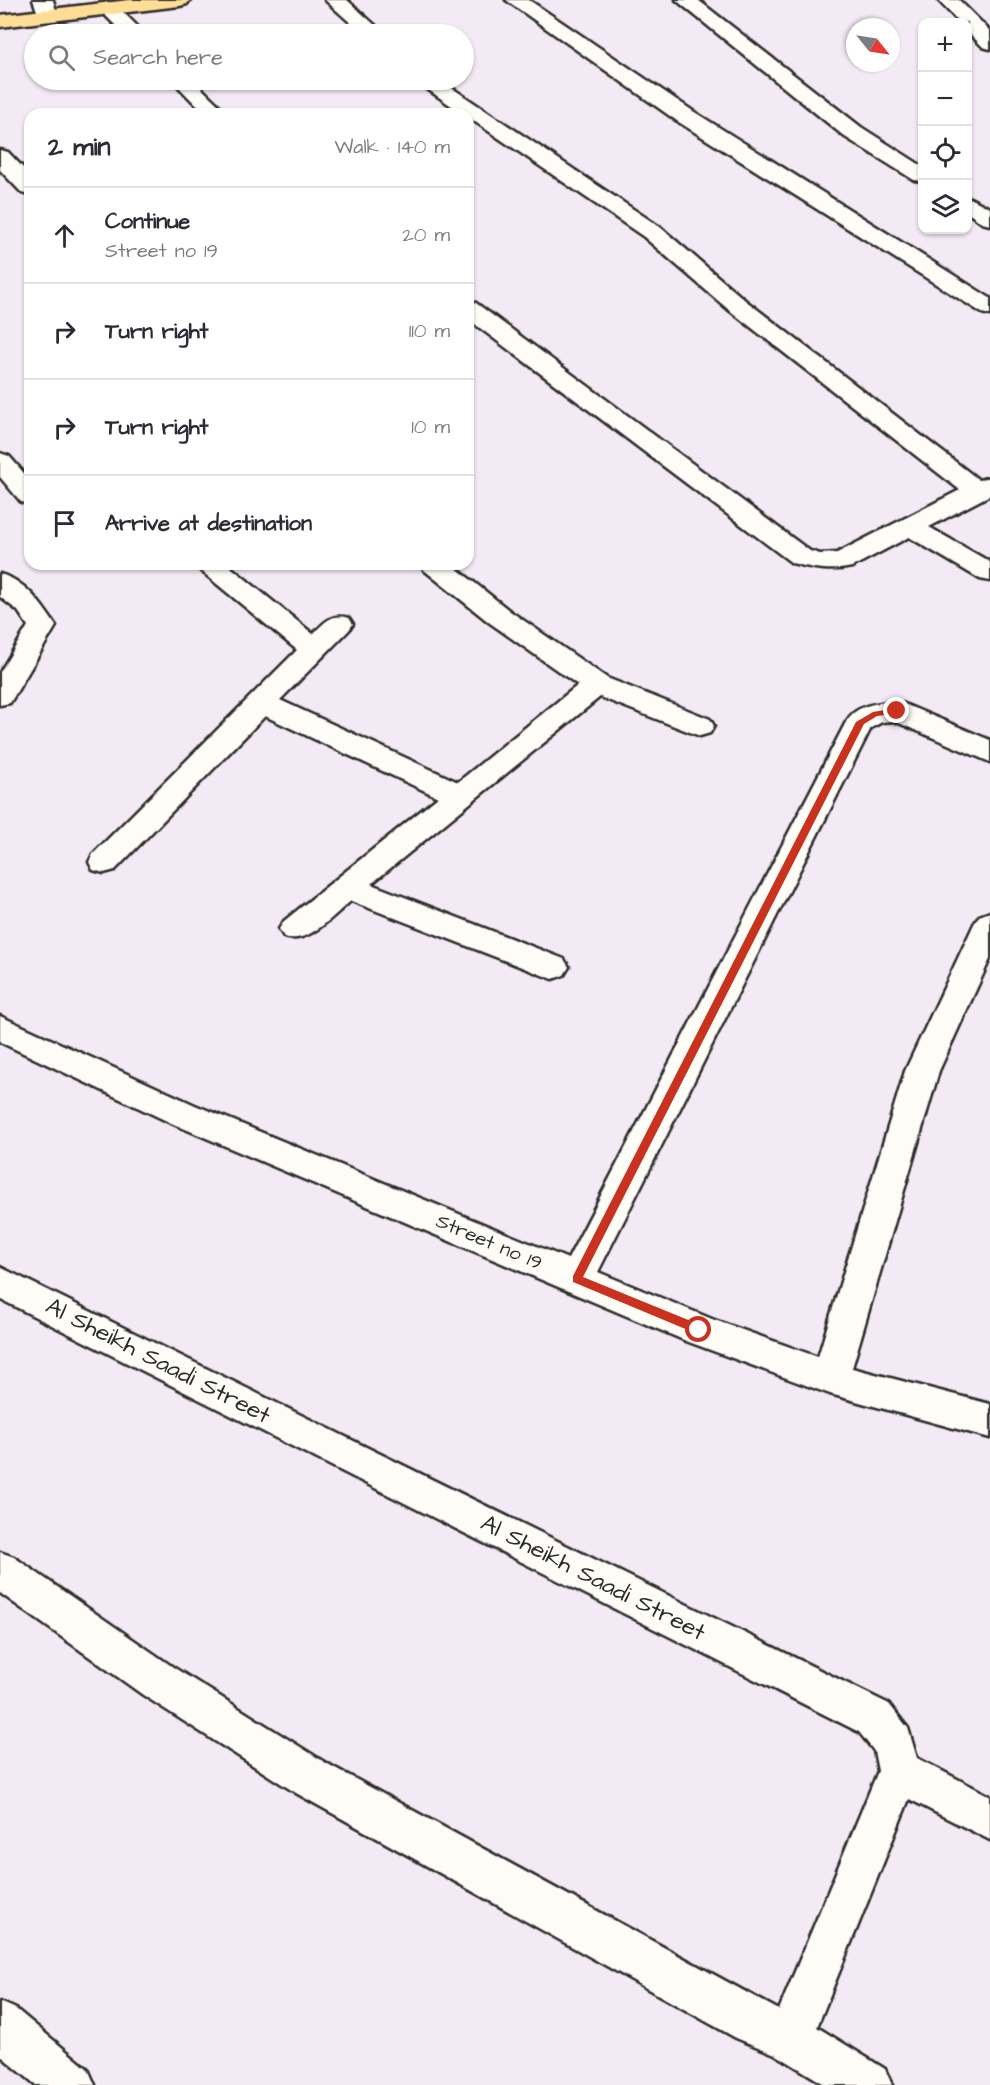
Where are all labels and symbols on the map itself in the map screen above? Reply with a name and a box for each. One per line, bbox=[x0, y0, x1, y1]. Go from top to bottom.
north arrow bbox=[846, 18, 900, 72]
route end bbox=[883, 697, 909, 723]
street label: Street no 19 bbox=[432, 1207, 546, 1277]
street label: Al Sheikh Saadi Street bbox=[40, 1289, 277, 1433]
route start bbox=[685, 1316, 711, 1342]
street label: Al Sheikh Saadi Street bbox=[475, 1506, 712, 1650]

